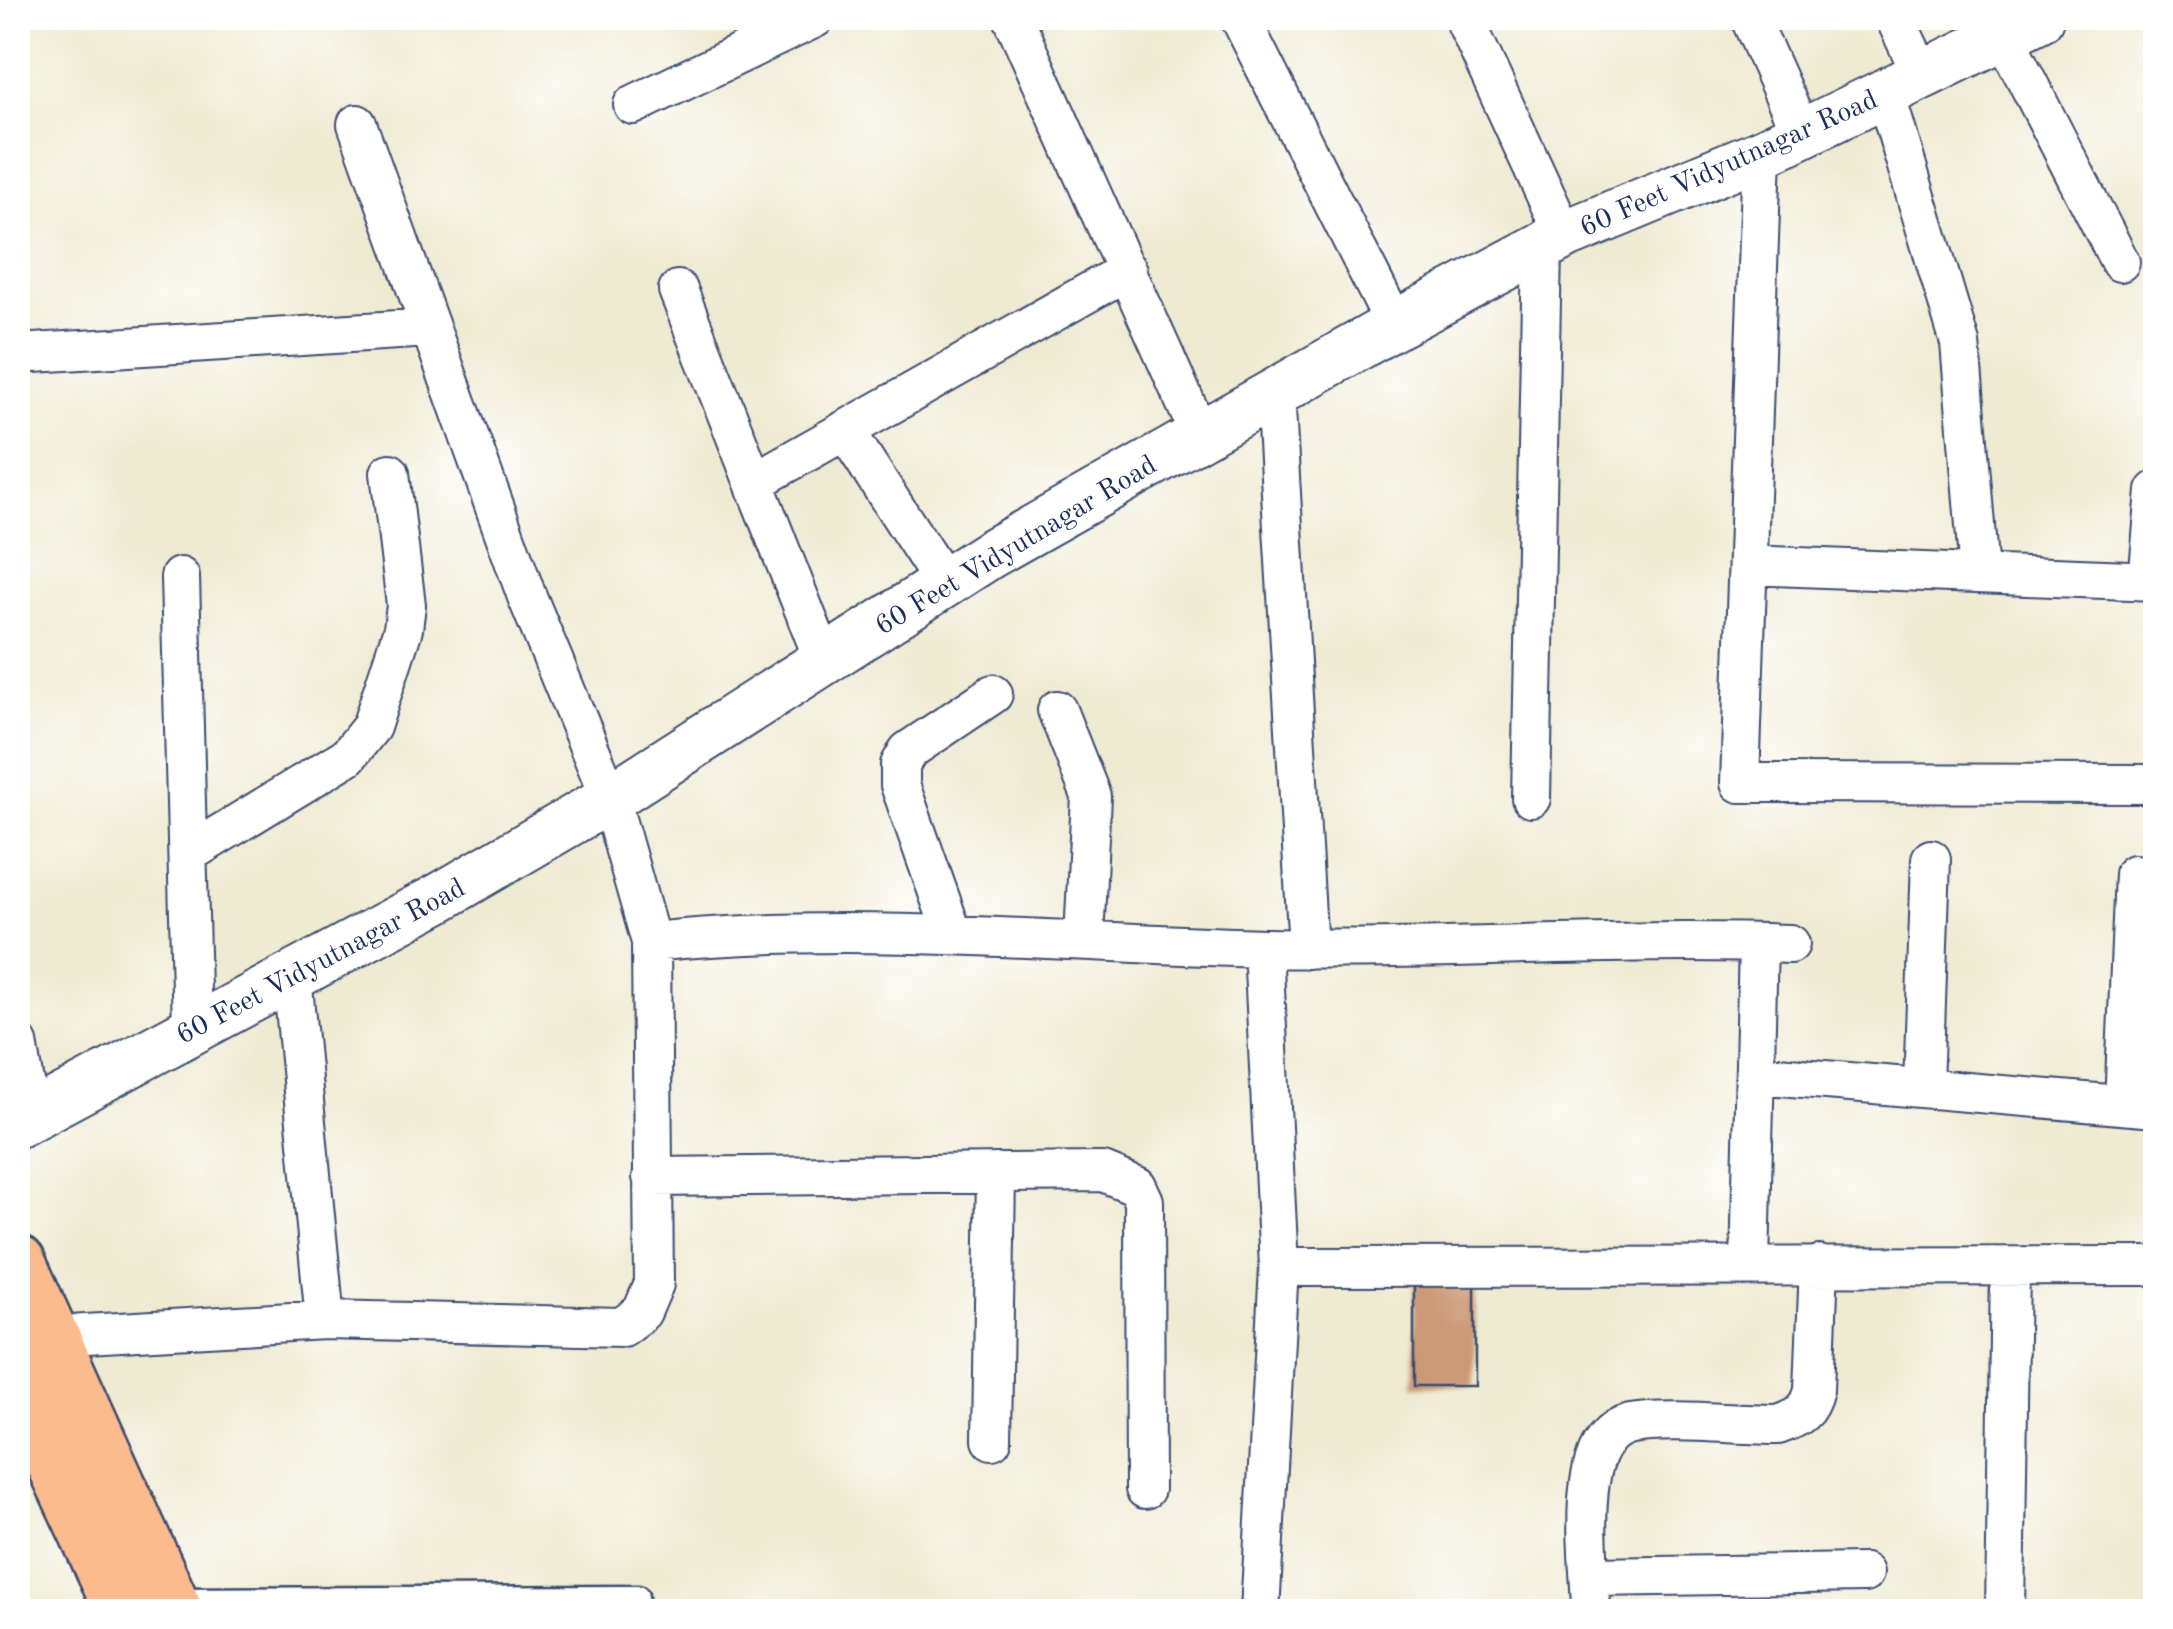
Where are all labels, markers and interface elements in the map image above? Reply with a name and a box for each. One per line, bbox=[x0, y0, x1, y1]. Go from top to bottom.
street label: 60 Feet Vidyutnagar Road bbox=[1576, 86, 1882, 243]
street label: 60 Feet Vidyutnagar Road bbox=[871, 452, 1162, 642]
street label: 60 Feet Vidyutnagar Road bbox=[173, 875, 470, 1051]

